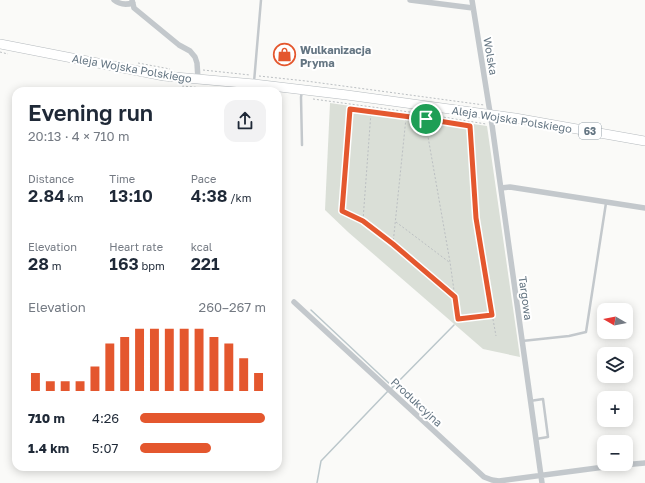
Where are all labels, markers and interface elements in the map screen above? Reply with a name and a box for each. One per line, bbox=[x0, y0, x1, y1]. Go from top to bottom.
street label: Wolska bbox=[481, 36, 501, 76]
shop icon: Wulkanizacja Pryma bbox=[272, 42, 298, 68]
place label: Wulkanizacja Pryma bbox=[300, 43, 371, 69]
street label: Aleja Wojska Polskiego bbox=[71, 51, 193, 85]
text: Evening run bbox=[28, 99, 153, 126]
button: share bbox=[224, 100, 266, 142]
pin bbox=[409, 102, 443, 136]
street label: Aleja Wojska Polskiego bbox=[451, 103, 573, 135]
icon: arrive bbox=[415, 108, 437, 130]
road number: 63 bbox=[579, 123, 601, 139]
text: 20:13 · 4 × 710 m bbox=[28, 128, 129, 144]
text: Distance bbox=[28, 172, 74, 185]
text: Time bbox=[109, 172, 135, 185]
text: Pace bbox=[191, 172, 216, 185]
text: 2.84 bbox=[28, 185, 65, 206]
text: 13:10 bbox=[109, 185, 153, 206]
text: 4:38 bbox=[191, 185, 228, 206]
text: km bbox=[65, 191, 84, 204]
text: /km bbox=[228, 191, 252, 204]
text: Elevation bbox=[28, 240, 77, 253]
text: Heart rate bbox=[109, 240, 163, 253]
text: kcal bbox=[191, 240, 212, 253]
text: 28 bbox=[28, 253, 49, 274]
text: 163 bbox=[109, 253, 139, 274]
text: 221 bbox=[191, 253, 220, 274]
text: m bbox=[49, 259, 61, 272]
text: bpm bbox=[139, 259, 165, 272]
street label: Targowa bbox=[516, 275, 536, 321]
text: Elevation bbox=[28, 299, 86, 315]
text: 260–267 m bbox=[199, 299, 266, 315]
north arrow bbox=[597, 303, 633, 339]
map controls bbox=[597, 303, 633, 471]
button: layers bbox=[597, 347, 633, 383]
street label: Produkcyjna bbox=[389, 375, 445, 429]
button: + bbox=[597, 391, 633, 427]
text: 710 m bbox=[28, 410, 65, 426]
text: 4:26 bbox=[92, 410, 119, 426]
button: − bbox=[597, 435, 633, 471]
text: 1.4 km bbox=[28, 440, 69, 456]
text: 5:07 bbox=[92, 440, 118, 456]

